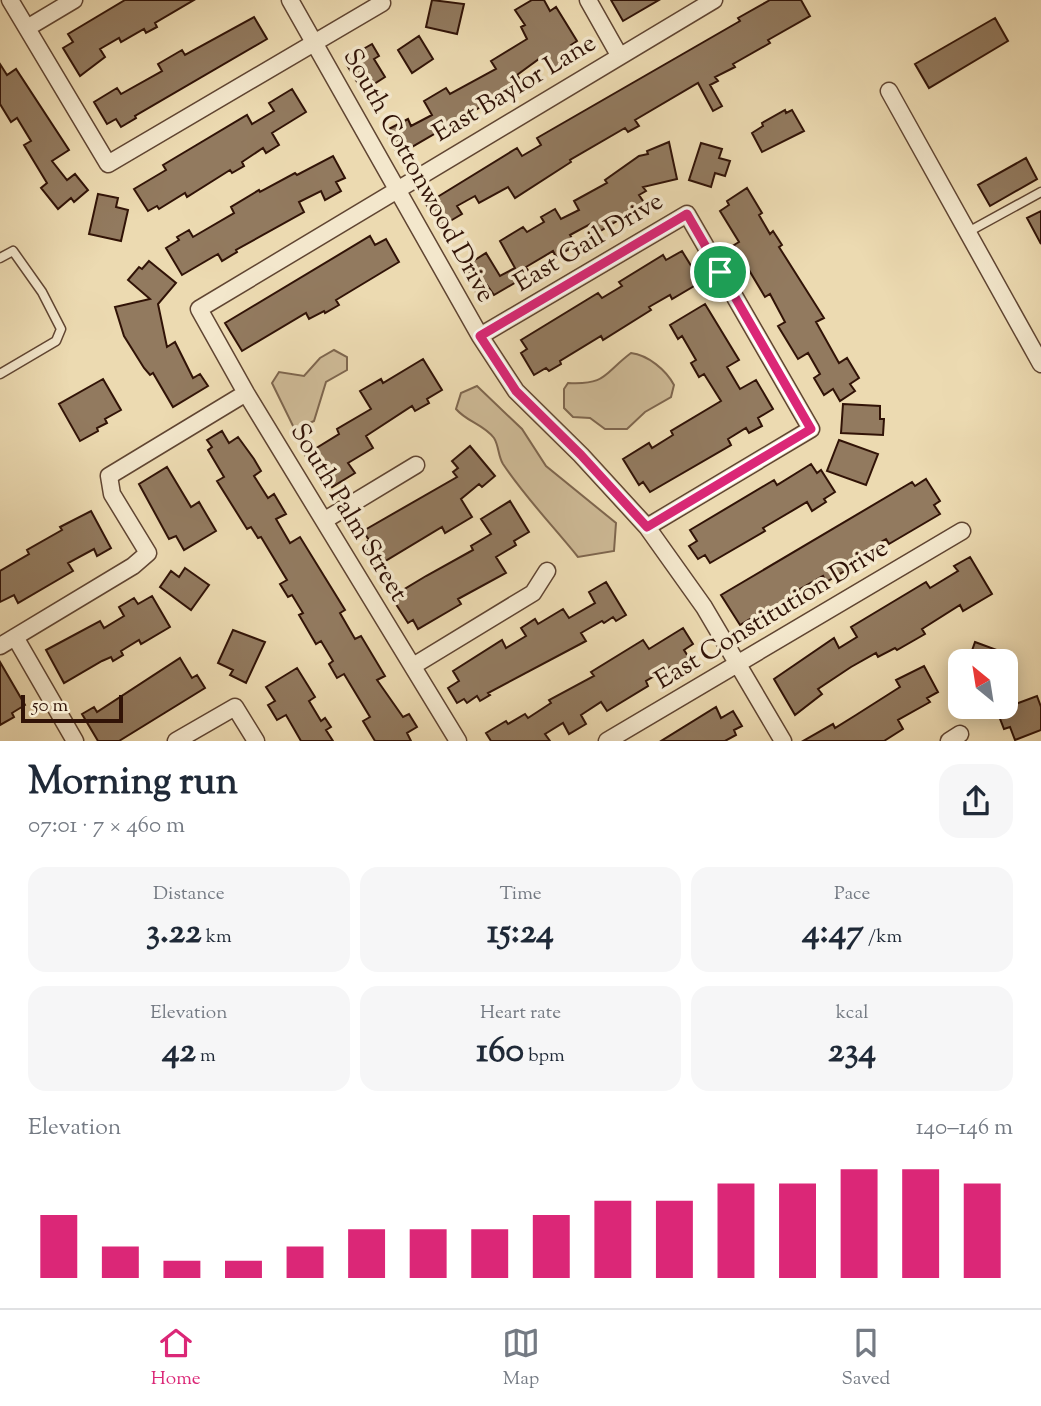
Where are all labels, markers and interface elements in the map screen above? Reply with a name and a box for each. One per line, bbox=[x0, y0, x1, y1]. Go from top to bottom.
street label: East Baylor Lane bbox=[426, 26, 604, 152]
street label: South Cottonwood Drive bbox=[333, 42, 503, 310]
street label: East Gail Drive bbox=[507, 184, 671, 302]
pin bbox=[690, 242, 750, 302]
icon: arrive bbox=[701, 253, 739, 291]
street label: South Palm Street bbox=[280, 417, 416, 609]
street label: East Constitution Drive bbox=[648, 531, 896, 699]
north arrow bbox=[948, 649, 1018, 719]
map controls bbox=[948, 649, 1018, 719]
scale bar bbox=[21, 692, 122, 724]
text: 50 m bbox=[32, 693, 68, 720]
text: Morning run bbox=[28, 757, 238, 811]
button: share bbox=[939, 764, 1013, 838]
text: 07:01 · 7 × 460 m bbox=[28, 810, 185, 843]
text: Distance bbox=[153, 881, 225, 908]
text: Time bbox=[499, 881, 542, 908]
text: Pace bbox=[834, 881, 870, 908]
text: 3.22 bbox=[146, 908, 202, 959]
text: 15:24 bbox=[487, 908, 554, 959]
text: 4:47 bbox=[802, 908, 864, 959]
text: km bbox=[202, 924, 232, 951]
text: /km bbox=[864, 924, 902, 951]
text: Elevation bbox=[150, 1000, 227, 1027]
text: Heart rate bbox=[480, 1000, 561, 1027]
text: kcal bbox=[836, 1000, 868, 1027]
text: 42 bbox=[162, 1027, 196, 1078]
text: 160 bbox=[476, 1027, 524, 1078]
text: 234 bbox=[828, 1027, 876, 1078]
text: m bbox=[196, 1043, 216, 1070]
text: bpm bbox=[524, 1043, 565, 1070]
text: Elevation bbox=[28, 1112, 121, 1145]
text: 140–146 m bbox=[916, 1112, 1013, 1145]
tab: Home bbox=[151, 1324, 201, 1393]
tab: Map bbox=[502, 1324, 540, 1393]
tab: Saved bbox=[841, 1324, 890, 1393]

